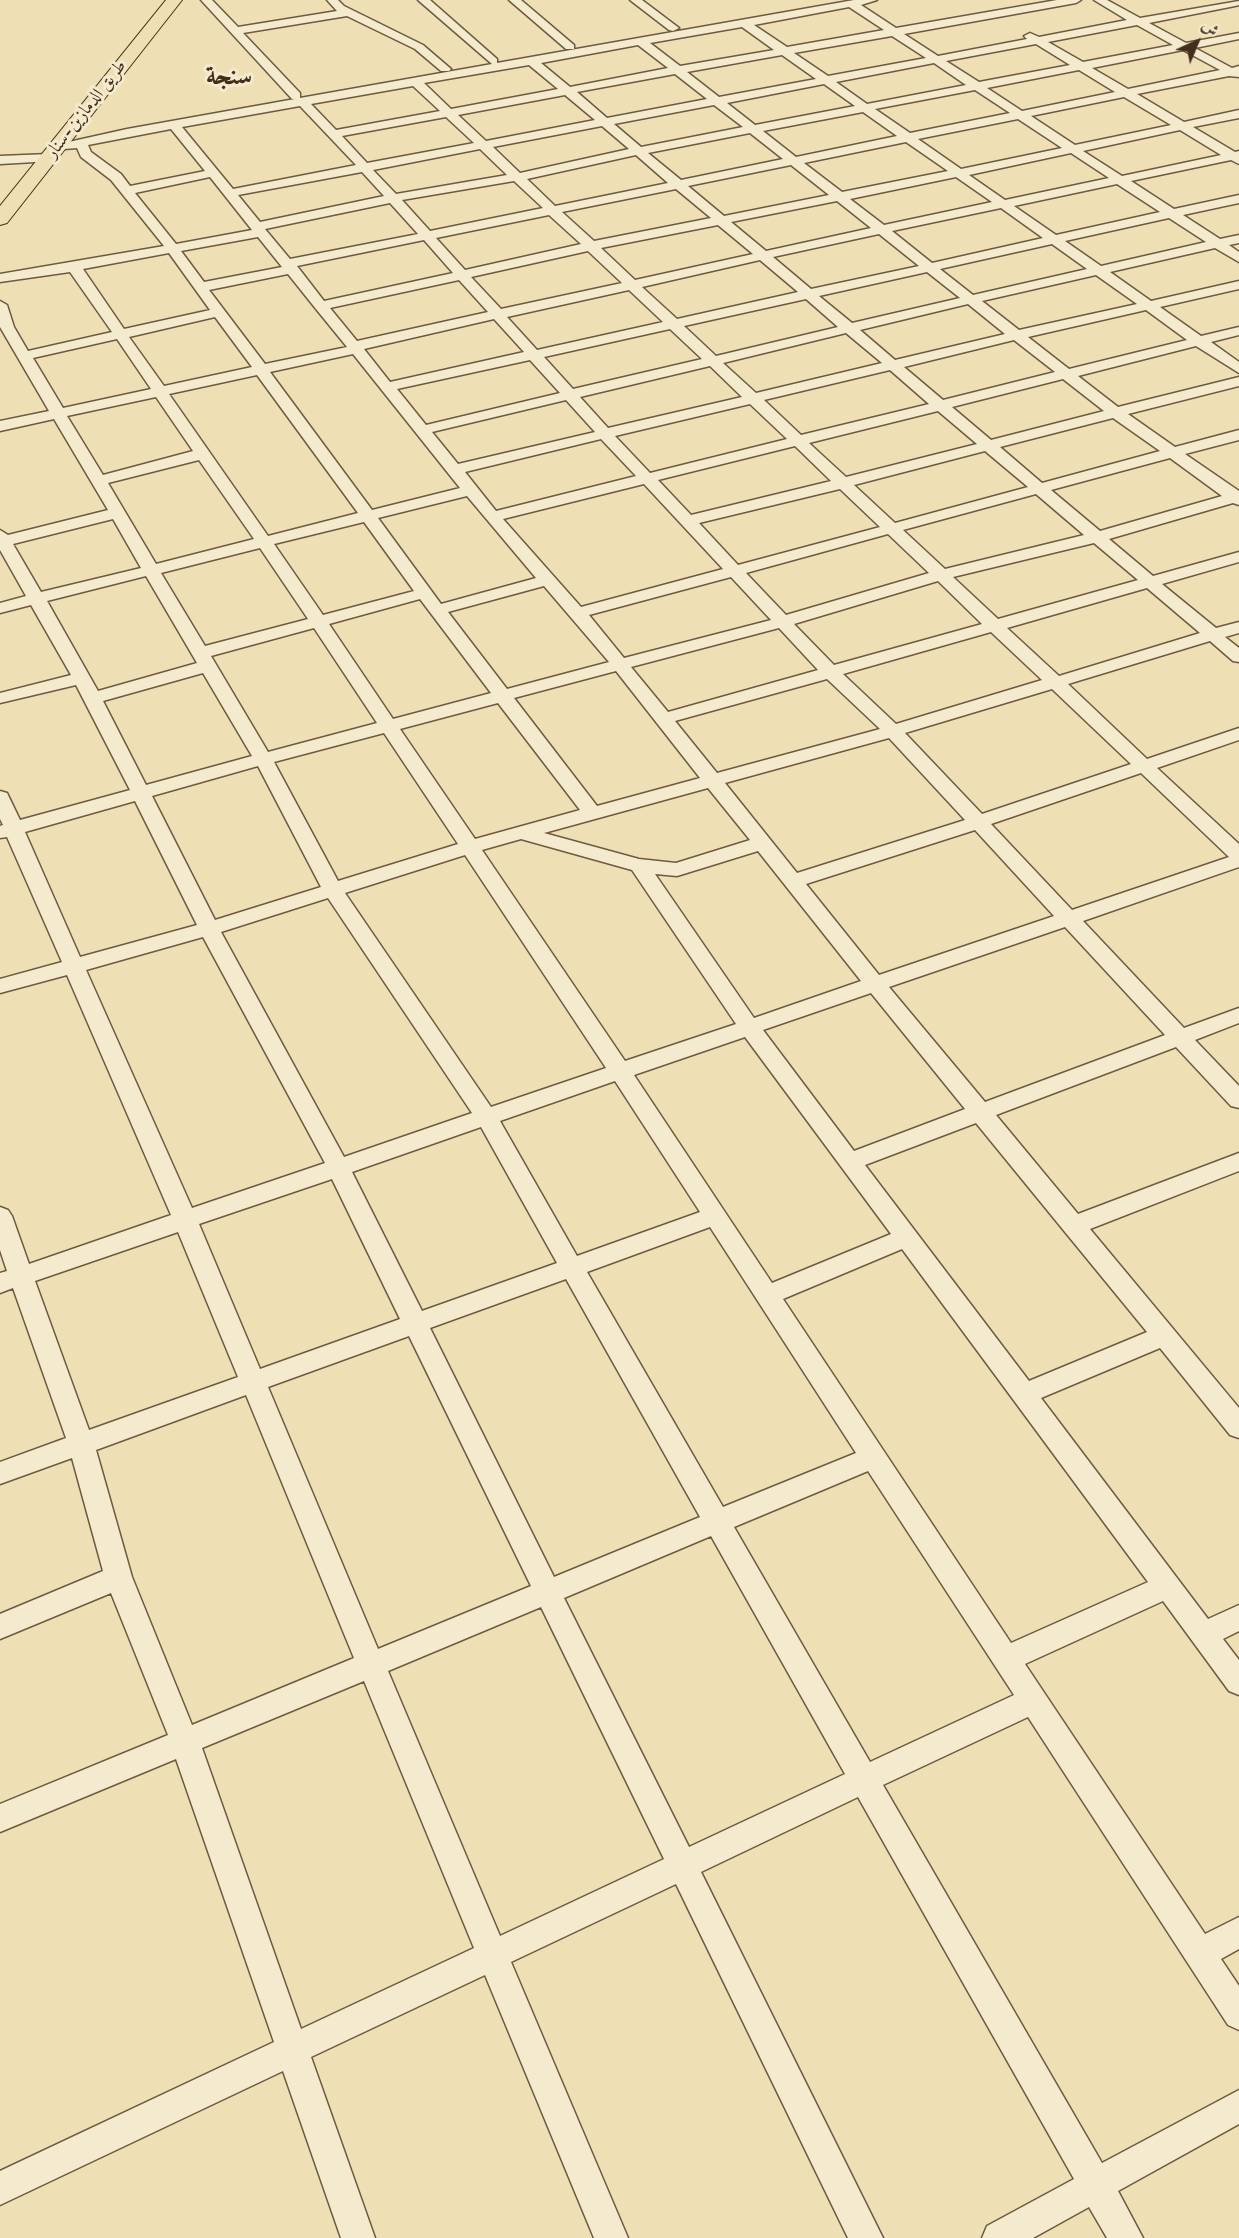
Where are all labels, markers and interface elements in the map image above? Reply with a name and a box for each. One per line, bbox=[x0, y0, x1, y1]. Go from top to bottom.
north arrow bbox=[1167, 12, 1227, 72]
text: ش bbox=[1197, 16, 1222, 42]
street label: طريق الدمازين-سنار bbox=[42, 57, 132, 163]
district label: سنجة bbox=[206, 62, 252, 94]

